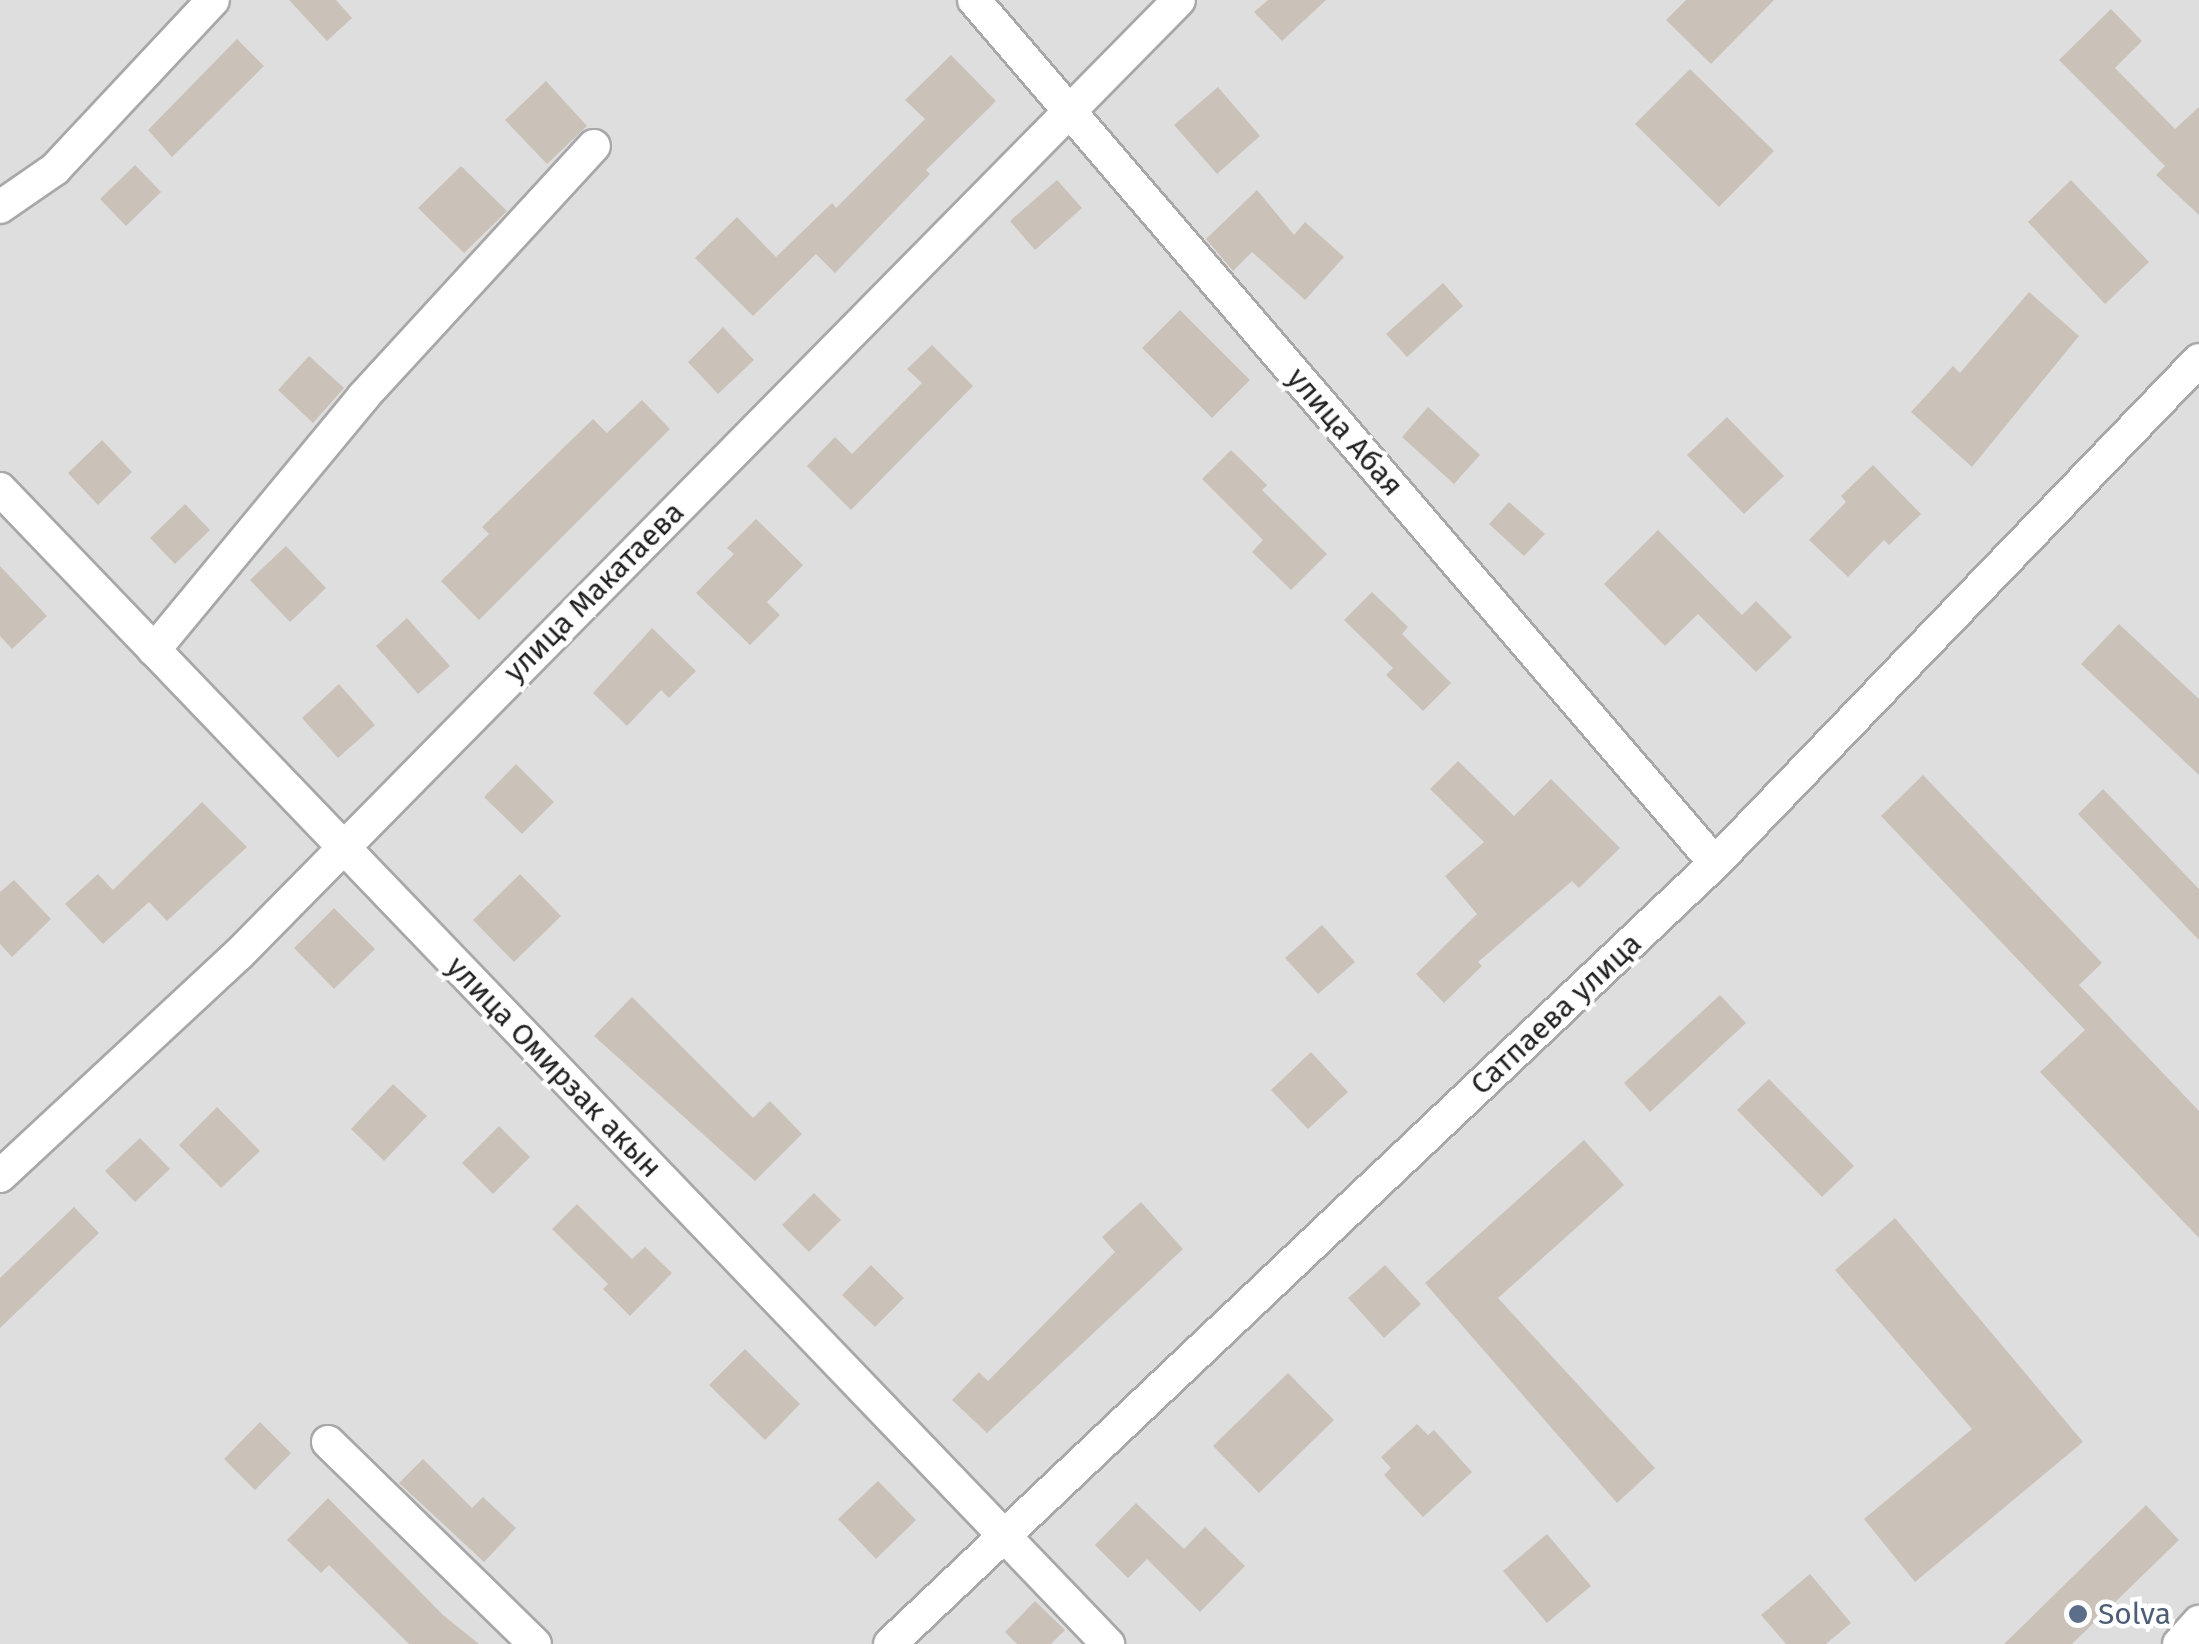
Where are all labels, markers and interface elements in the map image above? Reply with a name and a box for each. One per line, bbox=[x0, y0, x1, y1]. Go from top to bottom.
street label: улица Абая bbox=[1279, 360, 1411, 504]
street label: улица Макатаева bbox=[496, 494, 692, 690]
street label: Сатпаева улица bbox=[1463, 926, 1649, 1102]
street label: улица Омирзак акын bbox=[439, 949, 669, 1185]
place label: Solva bbox=[2098, 1596, 2171, 1632]
marker: Solva bbox=[2067, 1603, 2089, 1625]

